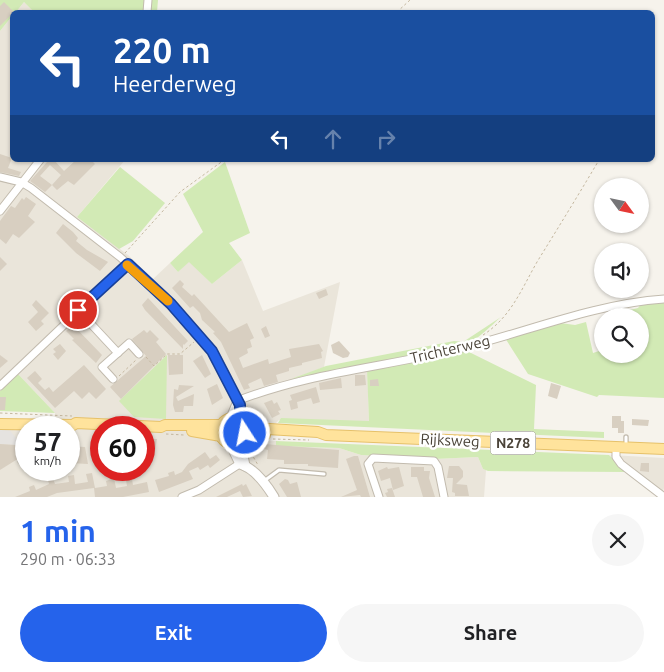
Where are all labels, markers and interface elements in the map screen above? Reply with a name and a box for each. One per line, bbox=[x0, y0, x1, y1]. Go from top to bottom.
icon: left bbox=[30, 30, 95, 95]
text: 220 m bbox=[113, 30, 211, 70]
text: Heerderweg bbox=[113, 71, 237, 96]
icon: left bbox=[266, 125, 294, 153]
icon: ahead bbox=[319, 125, 347, 153]
icon: right bbox=[372, 125, 400, 153]
north arrow bbox=[594, 178, 649, 232]
map controls bbox=[594, 178, 649, 363]
button: sound bbox=[594, 243, 649, 298]
pin bbox=[57, 289, 99, 331]
icon: arrive bbox=[64, 296, 92, 324]
button: search bbox=[594, 308, 649, 363]
street label: Trichterweg bbox=[408, 332, 492, 366]
position arrow bbox=[218, 406, 270, 458]
speed limit sign: 60 bbox=[90, 416, 155, 481]
text: 57 bbox=[33, 428, 62, 456]
street label: Rijksweg bbox=[420, 430, 480, 450]
road number: N278 bbox=[490, 432, 536, 454]
text: km/h bbox=[34, 454, 61, 467]
text: 1 min bbox=[20, 514, 96, 548]
button: close bbox=[592, 514, 644, 566]
text: 290 m · 06:33 bbox=[20, 550, 116, 568]
button: Exit bbox=[20, 604, 327, 662]
button: Share bbox=[337, 604, 644, 662]

